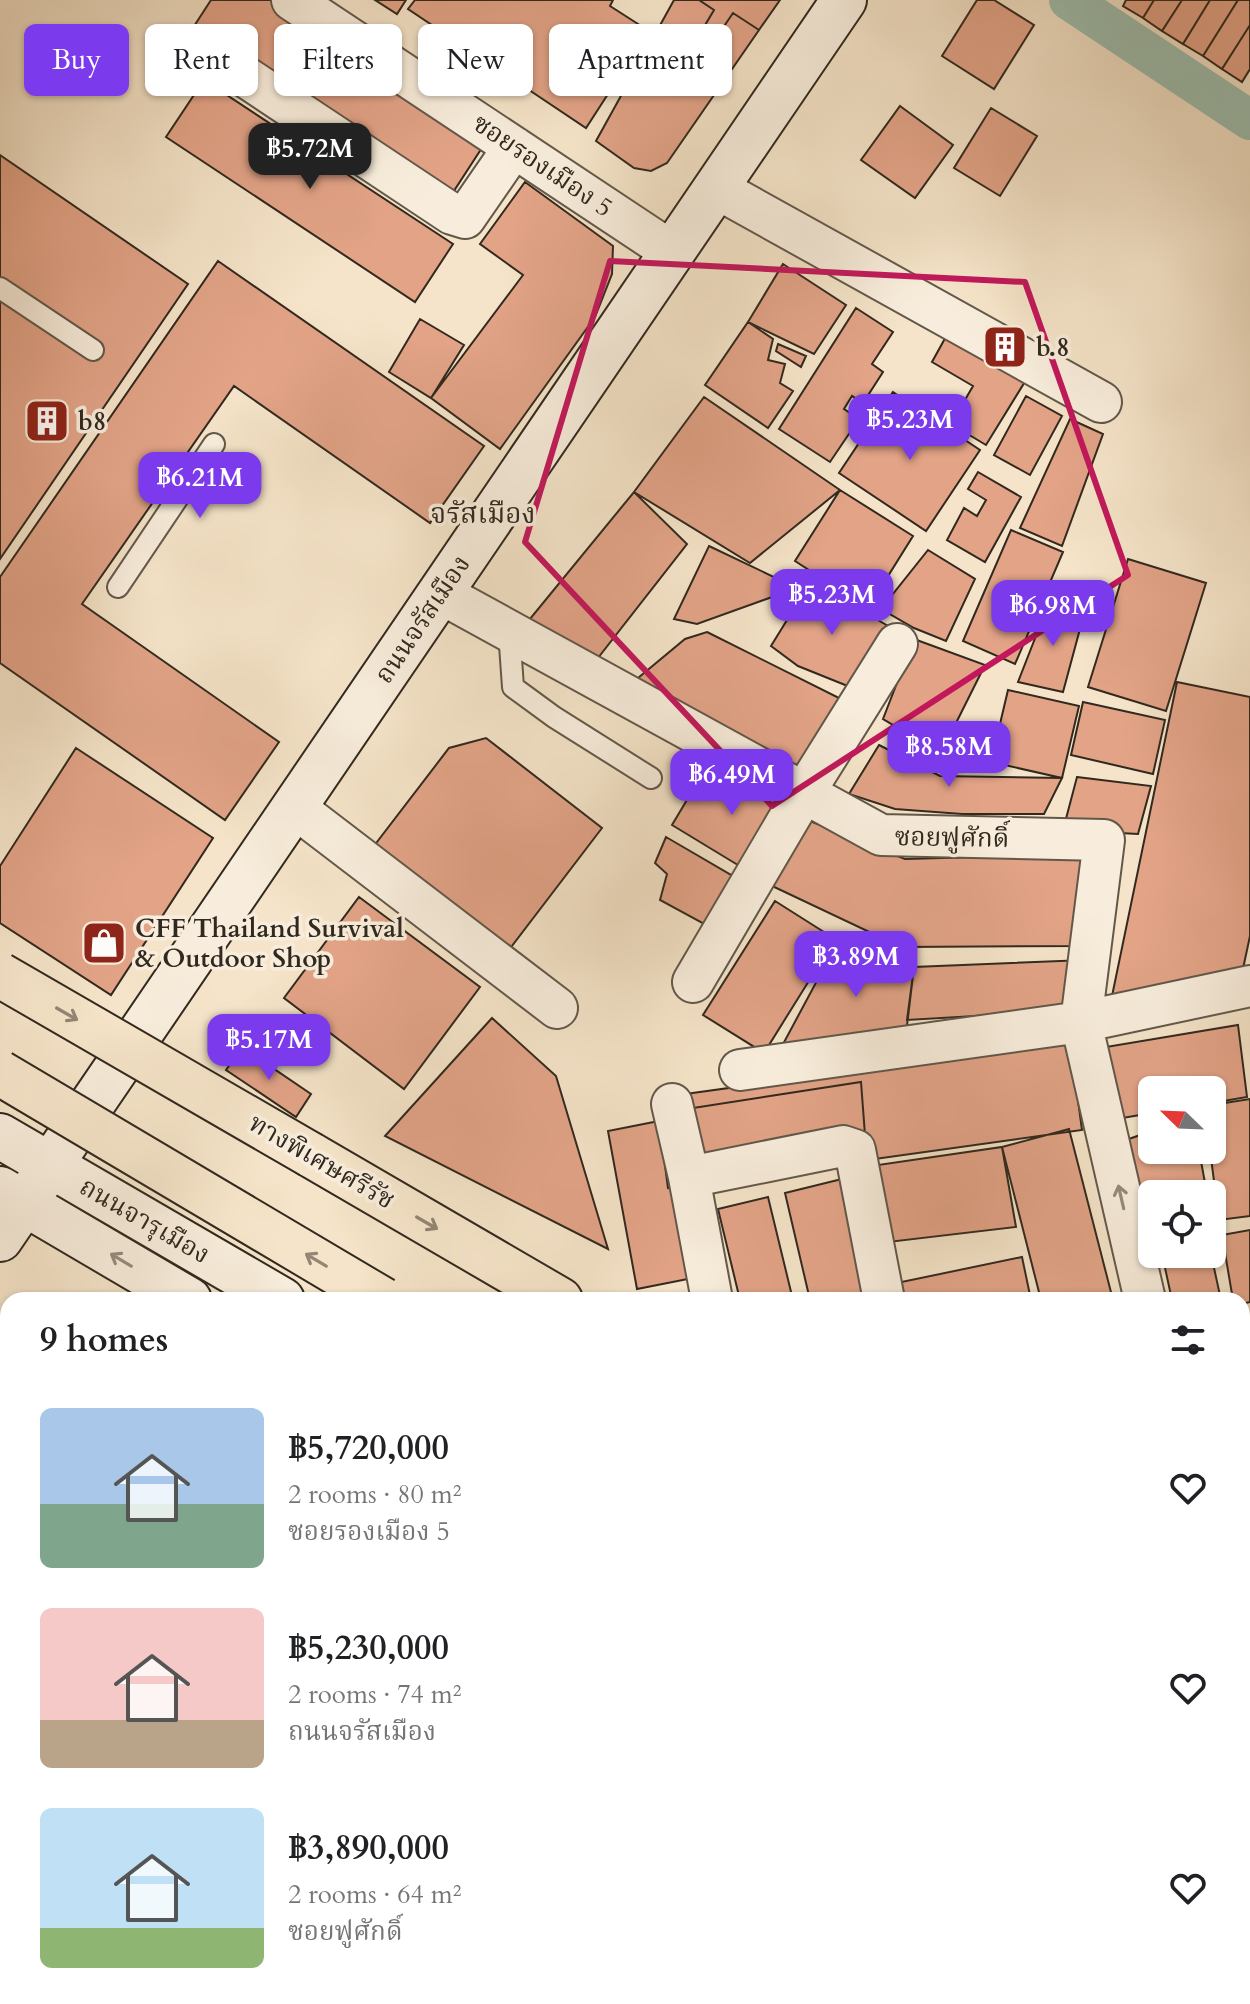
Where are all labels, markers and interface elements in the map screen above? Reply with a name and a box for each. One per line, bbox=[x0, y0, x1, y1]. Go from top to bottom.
chip: Buy bbox=[24, 24, 129, 96]
chip: Rent bbox=[145, 24, 258, 96]
chip: Filters bbox=[274, 24, 402, 96]
chip: New bbox=[418, 24, 533, 96]
chip: Apartment bbox=[549, 24, 732, 96]
street label: ซอยรองเมือง 5 bbox=[466, 106, 620, 225]
pin: ฿5.72M bbox=[245, 123, 375, 191]
text: ฿5.72M bbox=[266, 131, 354, 166]
building icon: b.8 bbox=[981, 323, 1029, 371]
place label: b.8 bbox=[1036, 330, 1069, 365]
pin: ฿5.23M bbox=[845, 394, 975, 462]
building icon: b8 bbox=[23, 397, 71, 445]
text: ฿5.23M bbox=[866, 402, 954, 437]
place label: b8 bbox=[78, 404, 106, 439]
pin: ฿6.21M bbox=[135, 452, 265, 520]
text: ฿6.21M bbox=[156, 460, 244, 495]
district label: จรัสเมือง bbox=[430, 495, 536, 533]
street label: ถนนจรัสเมือง bbox=[367, 548, 478, 690]
pin: ฿5.23M bbox=[767, 569, 897, 637]
text: ฿5.23M bbox=[788, 577, 876, 612]
pin: ฿6.98M bbox=[988, 580, 1118, 648]
text: ฿6.98M bbox=[1009, 588, 1097, 623]
pin: ฿8.58M bbox=[884, 721, 1014, 789]
text: ฿8.58M bbox=[905, 729, 993, 764]
pin: ฿6.49M bbox=[667, 749, 797, 817]
text: ฿6.49M bbox=[688, 757, 776, 792]
street label: ซอยฟูศักดิ์ bbox=[894, 818, 1011, 856]
place label: CFF Thailand Survival & Outdoor Shop bbox=[135, 911, 404, 976]
shop icon: CFF Thailand Survival & Outdoor Shop bbox=[80, 919, 128, 967]
pin: ฿3.89M bbox=[791, 931, 921, 999]
text: ฿3.89M bbox=[812, 939, 900, 974]
one-way arrow bbox=[55, 1007, 79, 1022]
pin: ฿5.17M bbox=[204, 1014, 334, 1082]
text: ฿5.17M bbox=[225, 1022, 313, 1057]
north arrow bbox=[1138, 1076, 1226, 1164]
map controls bbox=[1138, 1076, 1226, 1268]
street label: ทางพิเศษศรีรัช bbox=[242, 1106, 401, 1217]
street label: ถนนจารุเมือง bbox=[73, 1169, 216, 1272]
button: locate bbox=[1138, 1180, 1226, 1268]
one-way arrow bbox=[1113, 1184, 1128, 1210]
one-way arrow bbox=[415, 1215, 438, 1231]
one-way arrow bbox=[110, 1252, 133, 1268]
one-way arrow bbox=[305, 1252, 328, 1268]
text: 9 homes bbox=[40, 1317, 168, 1363]
icon: filters bbox=[1166, 1318, 1210, 1362]
text: ฿5,720,000 bbox=[288, 1425, 449, 1471]
icon: home bbox=[104, 1440, 200, 1536]
icon: heart bbox=[1166, 1466, 1210, 1510]
text: 2 rooms · 80 m² bbox=[288, 1477, 461, 1512]
text: ซอยรองเมือง 5 bbox=[288, 1514, 450, 1549]
text: ฿5,230,000 bbox=[288, 1625, 449, 1671]
icon: home bbox=[104, 1640, 200, 1736]
icon: heart bbox=[1166, 1666, 1210, 1710]
text: 2 rooms · 74 m² bbox=[288, 1677, 461, 1712]
text: ถนนจรัสเมือง bbox=[288, 1714, 436, 1749]
text: ฿3,890,000 bbox=[288, 1825, 449, 1871]
icon: home bbox=[104, 1840, 200, 1936]
icon: heart bbox=[1166, 1866, 1210, 1910]
text: 2 rooms · 64 m² bbox=[288, 1877, 461, 1912]
text: ซอยฟูศักดิ์ bbox=[288, 1914, 403, 1949]

